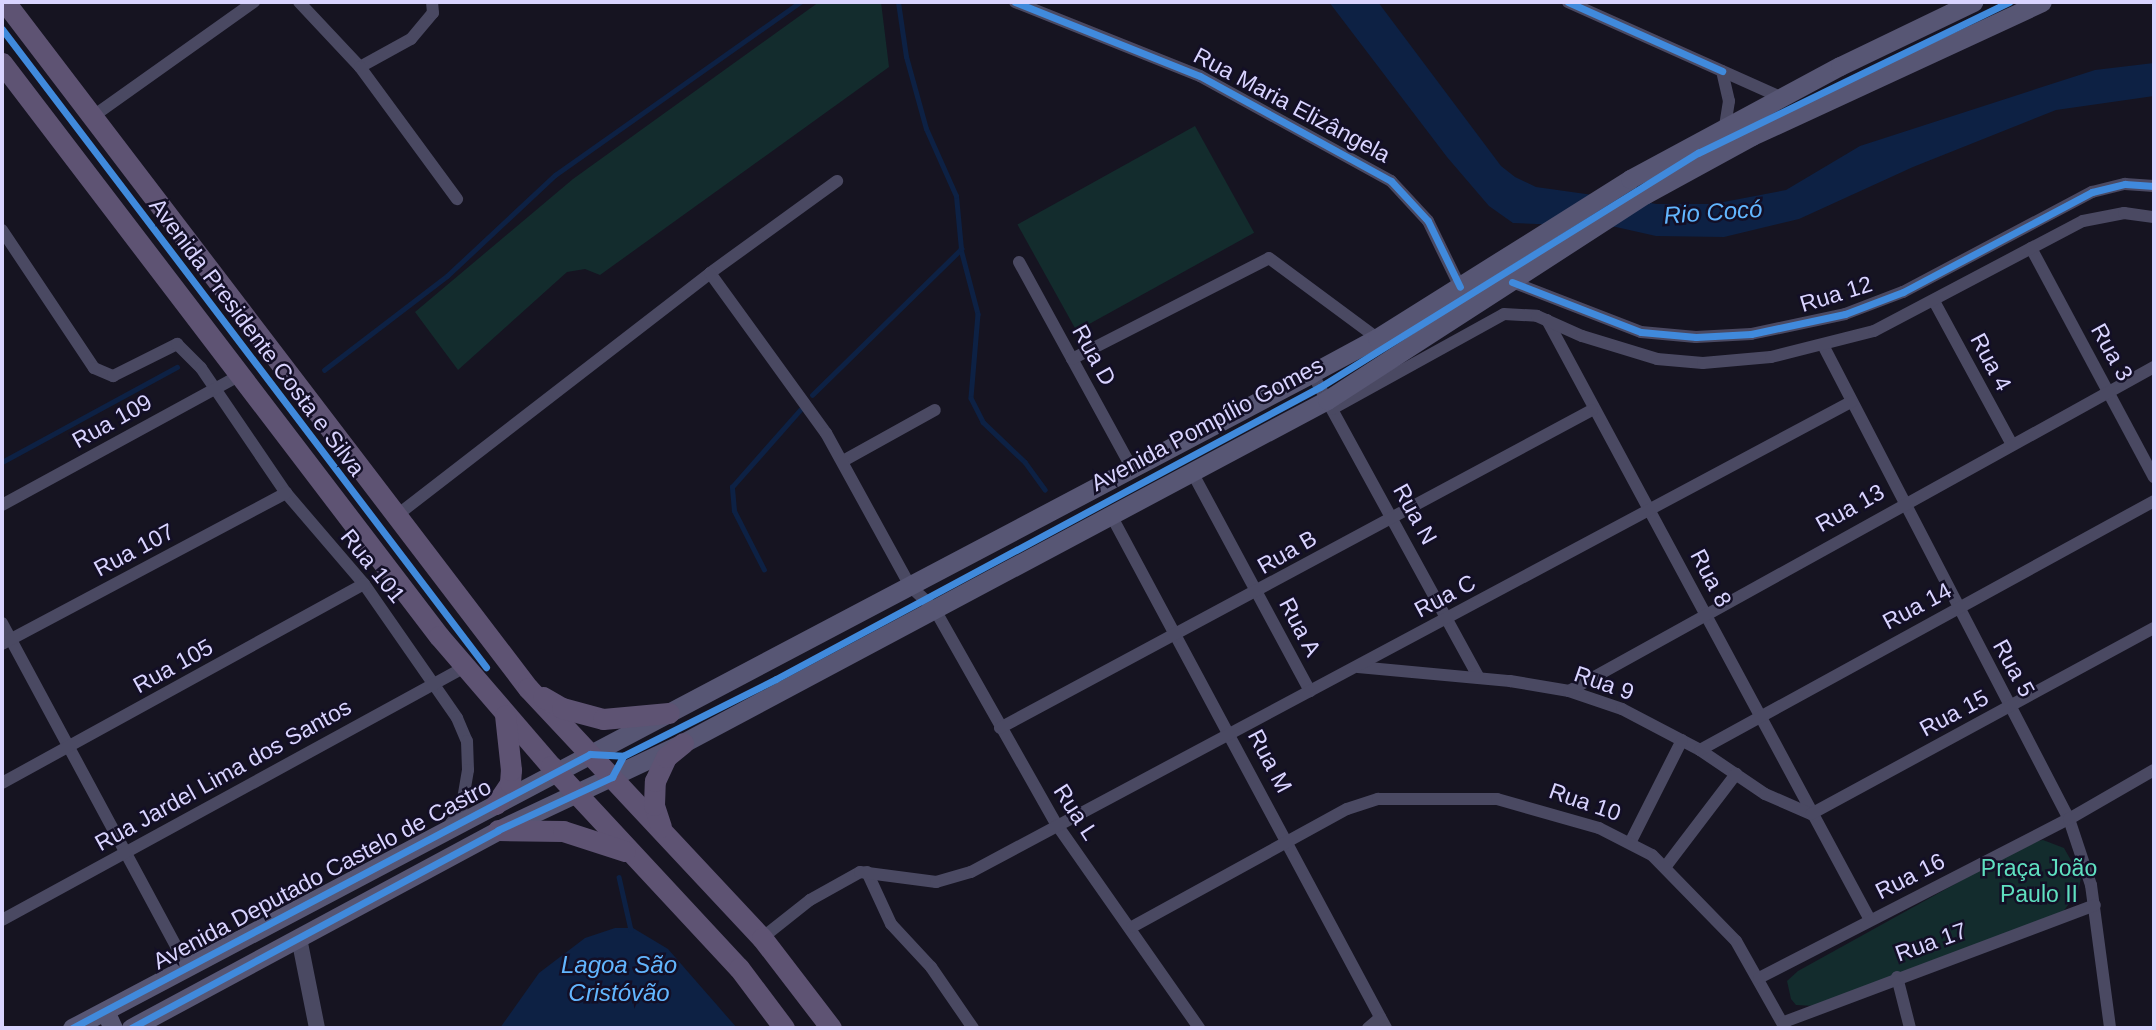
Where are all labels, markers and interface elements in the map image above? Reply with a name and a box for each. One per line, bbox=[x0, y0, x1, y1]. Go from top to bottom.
street label: Rua Maria Elizângela bbox=[1189, 41, 1395, 169]
street label: Avenida Presidente Costa e Silva bbox=[143, 193, 371, 481]
water label: Rio Cocó bbox=[1663, 194, 1763, 230]
street label: Rua 12 bbox=[1797, 270, 1875, 318]
street label: Rua 3 bbox=[2085, 318, 2139, 386]
street label: Rua D bbox=[1066, 320, 1122, 390]
street label: Rua 4 bbox=[1964, 328, 2018, 396]
street label: Avenida Pompílio Gomes bbox=[1086, 351, 1328, 497]
street label: Rua 109 bbox=[67, 388, 157, 454]
street label: Rua 13 bbox=[1811, 478, 1889, 538]
street label: Rua N bbox=[1387, 479, 1443, 549]
street label: Rua 107 bbox=[89, 517, 179, 583]
street label: Rua 101 bbox=[335, 524, 411, 608]
street label: Rua B bbox=[1252, 524, 1322, 580]
street label: Rua 8 bbox=[1684, 544, 1738, 612]
street label: Rua C bbox=[1410, 569, 1480, 623]
street label: Rua 14 bbox=[1878, 576, 1956, 636]
street label: Rua A bbox=[1273, 592, 1327, 662]
street label: Rua 105 bbox=[128, 633, 218, 699]
street label: Rua 5 bbox=[1987, 634, 2041, 702]
street label: Rua 9 bbox=[1570, 660, 1638, 706]
street label: Rua 15 bbox=[1915, 683, 1993, 743]
street label: Rua Jardel Lima dos Santos bbox=[90, 693, 356, 857]
street label: Rua M bbox=[1242, 725, 1298, 797]
street label: Avenida Deputado Castelo de Castro bbox=[148, 773, 496, 975]
street label: Rua 10 bbox=[1545, 777, 1625, 827]
street label: Rua L bbox=[1048, 779, 1104, 845]
street label: Rua 16 bbox=[1871, 847, 1949, 905]
park label: Praça João Paulo II bbox=[1981, 854, 2097, 908]
street label: Rua 17 bbox=[1891, 916, 1971, 968]
water label: Lagoa São Cristóvão bbox=[561, 951, 677, 1007]

